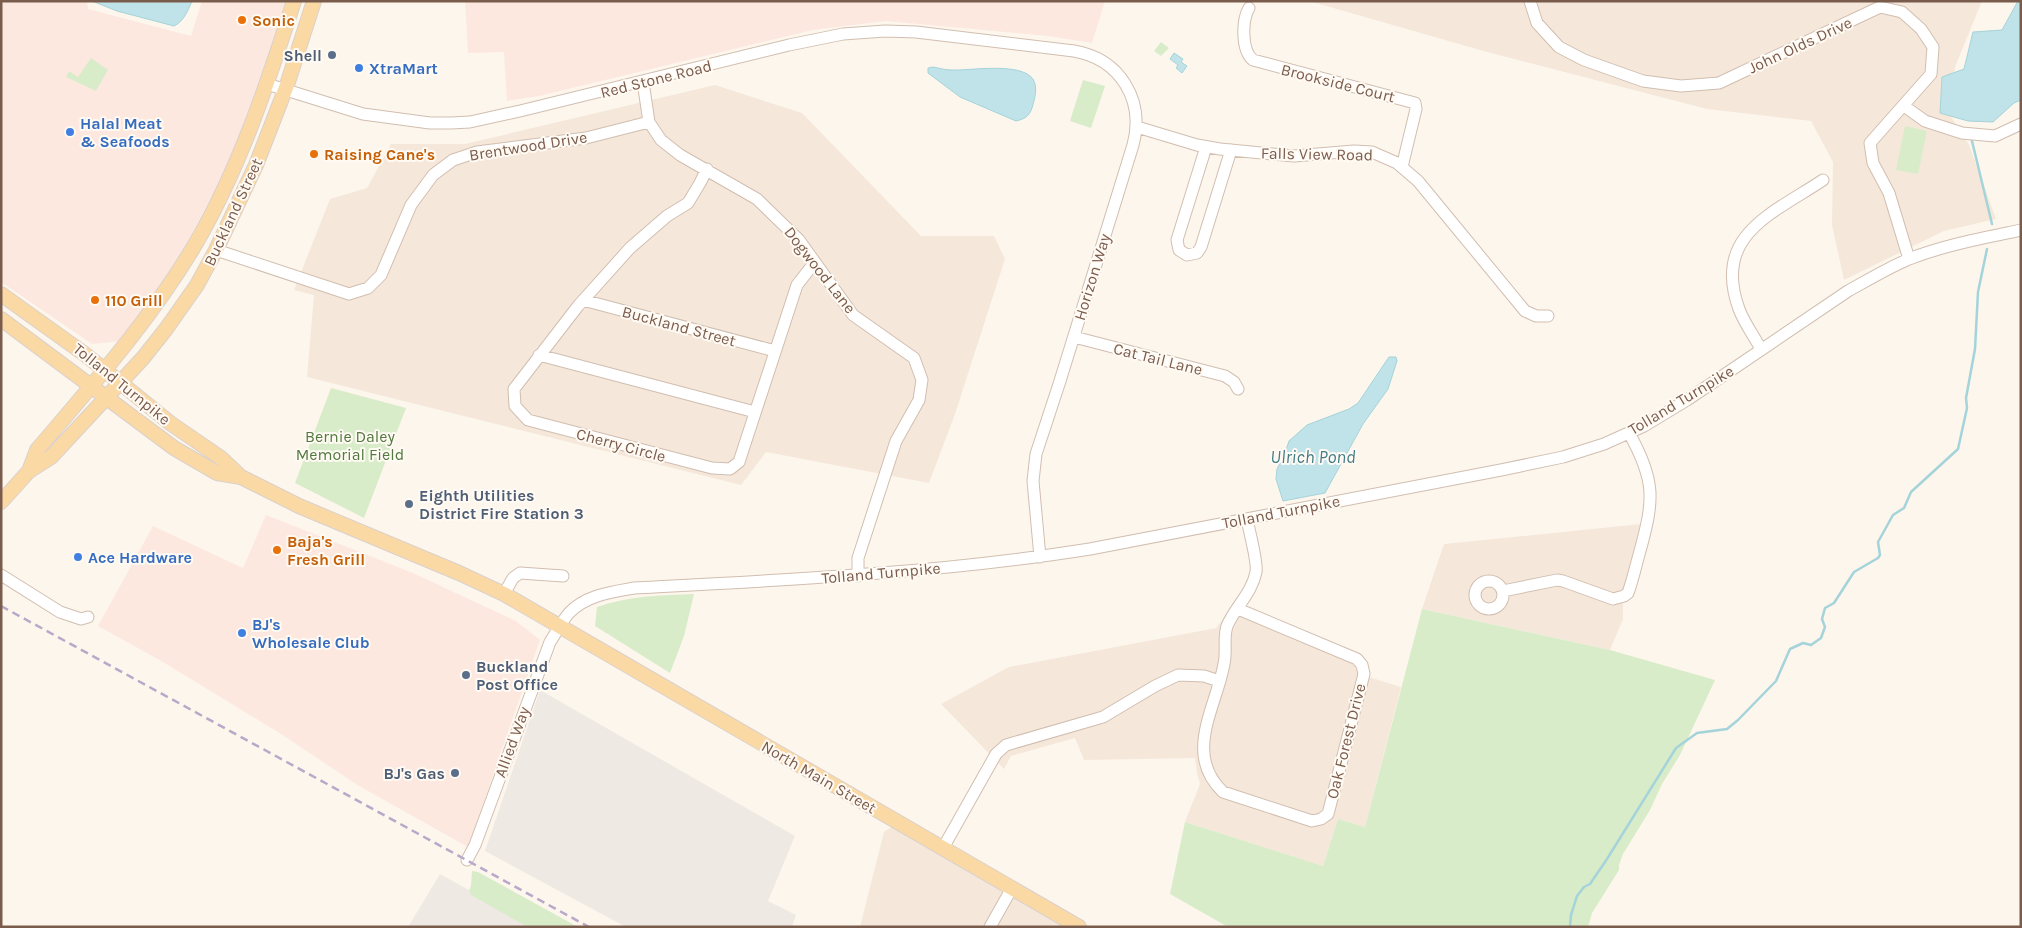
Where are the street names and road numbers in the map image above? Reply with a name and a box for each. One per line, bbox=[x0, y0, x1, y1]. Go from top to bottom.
street label: John Olds Drive bbox=[1745, 13, 1855, 77]
street label: Red Stone Road bbox=[598, 56, 714, 102]
street label: Brookside Court bbox=[1279, 60, 1397, 106]
street label: Brentwood Drive bbox=[468, 127, 588, 165]
street label: Falls View Road bbox=[1261, 144, 1373, 164]
street label: Buckland Street bbox=[200, 155, 266, 269]
street label: Dogwood Lane bbox=[780, 223, 860, 317]
street label: Horizon Way bbox=[1070, 231, 1114, 323]
street label: Buckland Street bbox=[620, 302, 738, 350]
street label: Tolland Turnpike bbox=[70, 339, 174, 429]
street label: Cat Tail Lane bbox=[1112, 339, 1204, 379]
street label: Tolland Turnpike bbox=[1625, 361, 1737, 439]
street label: Cherry Circle bbox=[574, 424, 668, 466]
street label: Tolland Turnpike bbox=[1220, 491, 1342, 533]
street label: Tolland Turnpike bbox=[821, 558, 941, 588]
street label: Oak Forest Drive bbox=[1322, 681, 1370, 801]
street label: Allied Way bbox=[490, 703, 534, 780]
street label: North Main Street bbox=[758, 736, 880, 818]

